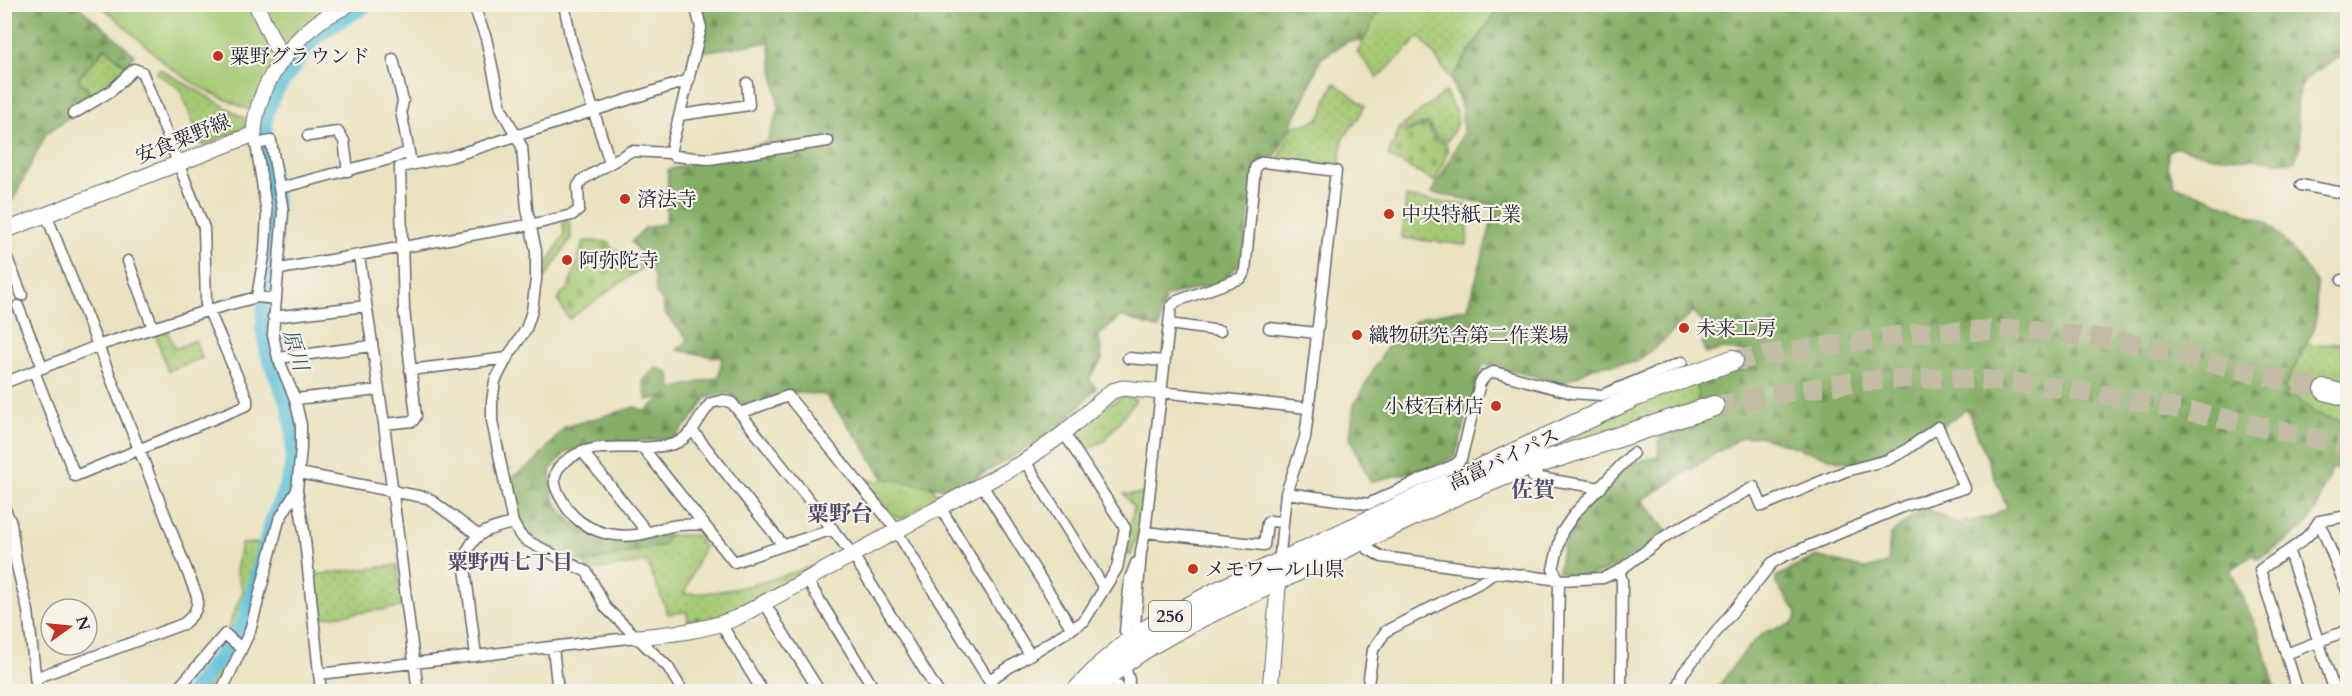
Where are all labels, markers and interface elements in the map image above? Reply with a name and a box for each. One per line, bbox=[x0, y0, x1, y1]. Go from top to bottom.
place label: 粟野グラウンド bbox=[230, 43, 370, 70]
marker: 粟野グラウンド bbox=[211, 49, 225, 63]
street label: 安食粟野線 bbox=[132, 108, 234, 170]
place label: 済法寺 bbox=[637, 186, 697, 213]
marker: 済法寺 bbox=[618, 192, 632, 206]
place label: 中央特紙工業 bbox=[1401, 201, 1521, 228]
marker: 中央特紙工業 bbox=[1382, 207, 1396, 221]
place label: 阿弥陀寺 bbox=[579, 247, 659, 274]
marker: 阿弥陀寺 bbox=[560, 253, 574, 267]
place label: 未来工房 bbox=[1696, 315, 1776, 342]
marker: 未来工房 bbox=[1677, 321, 1691, 335]
place label: 織物研究舎第二作業場 bbox=[1369, 322, 1569, 349]
water label: 原川 bbox=[275, 326, 316, 376]
marker: 織物研究舎第二作業場 bbox=[1350, 328, 1364, 342]
place label: 小枝石材店 bbox=[1384, 393, 1484, 420]
marker: 小枝石材店 bbox=[1489, 399, 1503, 413]
street label: 高富バイパス bbox=[1444, 421, 1564, 497]
district label: 佐賀 bbox=[1511, 475, 1555, 505]
district label: 粟野台 bbox=[807, 499, 873, 529]
district label: 粟野西七丁目 bbox=[447, 548, 573, 577]
place label: メモワール山県 bbox=[1205, 556, 1345, 583]
marker: メモワール山県 bbox=[1186, 562, 1200, 576]
north arrow bbox=[39, 597, 99, 657]
road number: 256 bbox=[1149, 601, 1191, 631]
text: N bbox=[70, 614, 95, 633]

